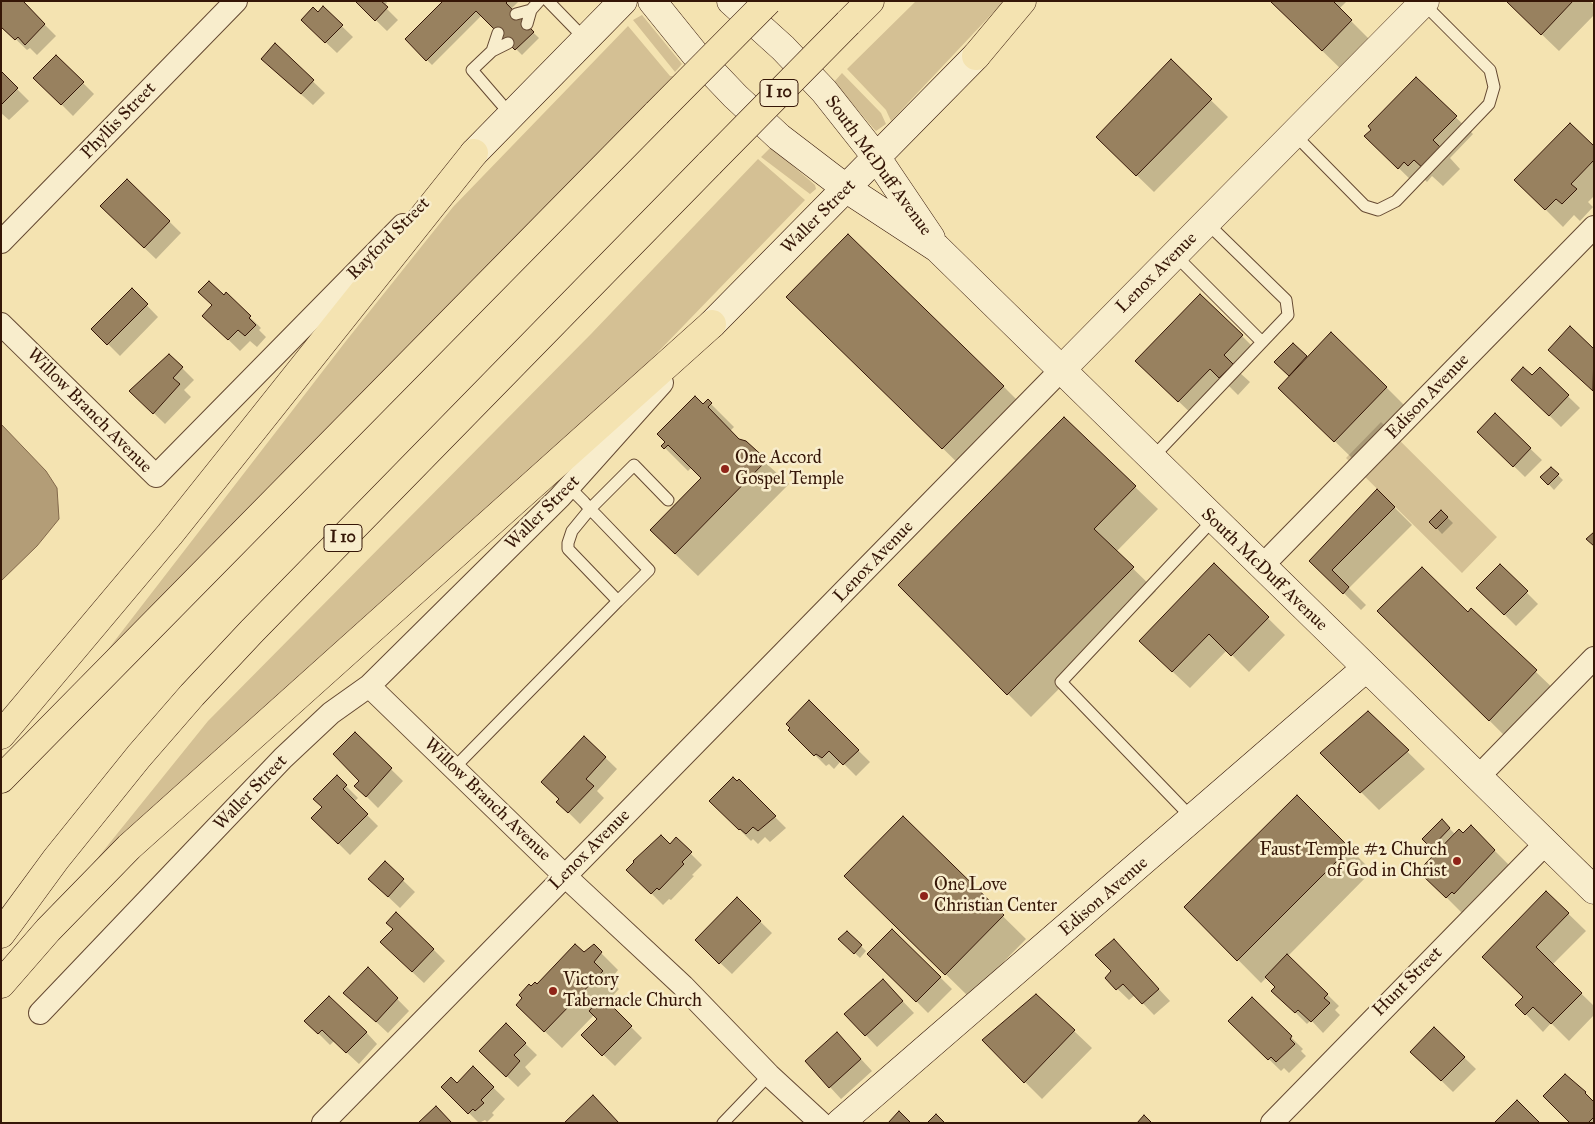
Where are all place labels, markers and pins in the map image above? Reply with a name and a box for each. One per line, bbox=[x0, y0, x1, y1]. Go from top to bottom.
place label: One Accord Gospel Temple bbox=[735, 448, 844, 490]
marker: One Accord Gospel Temple bbox=[719, 463, 731, 475]
place label: Faust Temple #2 Church of God in Christ bbox=[1260, 840, 1447, 882]
marker: Faust Temple #2 Church of God in Christ bbox=[1451, 855, 1463, 867]
place label: One Love Christian Center bbox=[934, 875, 1057, 918]
marker: One Love Christian Center bbox=[918, 890, 930, 902]
place label: Victory Tabernacle Church bbox=[563, 970, 702, 1012]
marker: Victory Tabernacle Church bbox=[547, 985, 559, 997]

